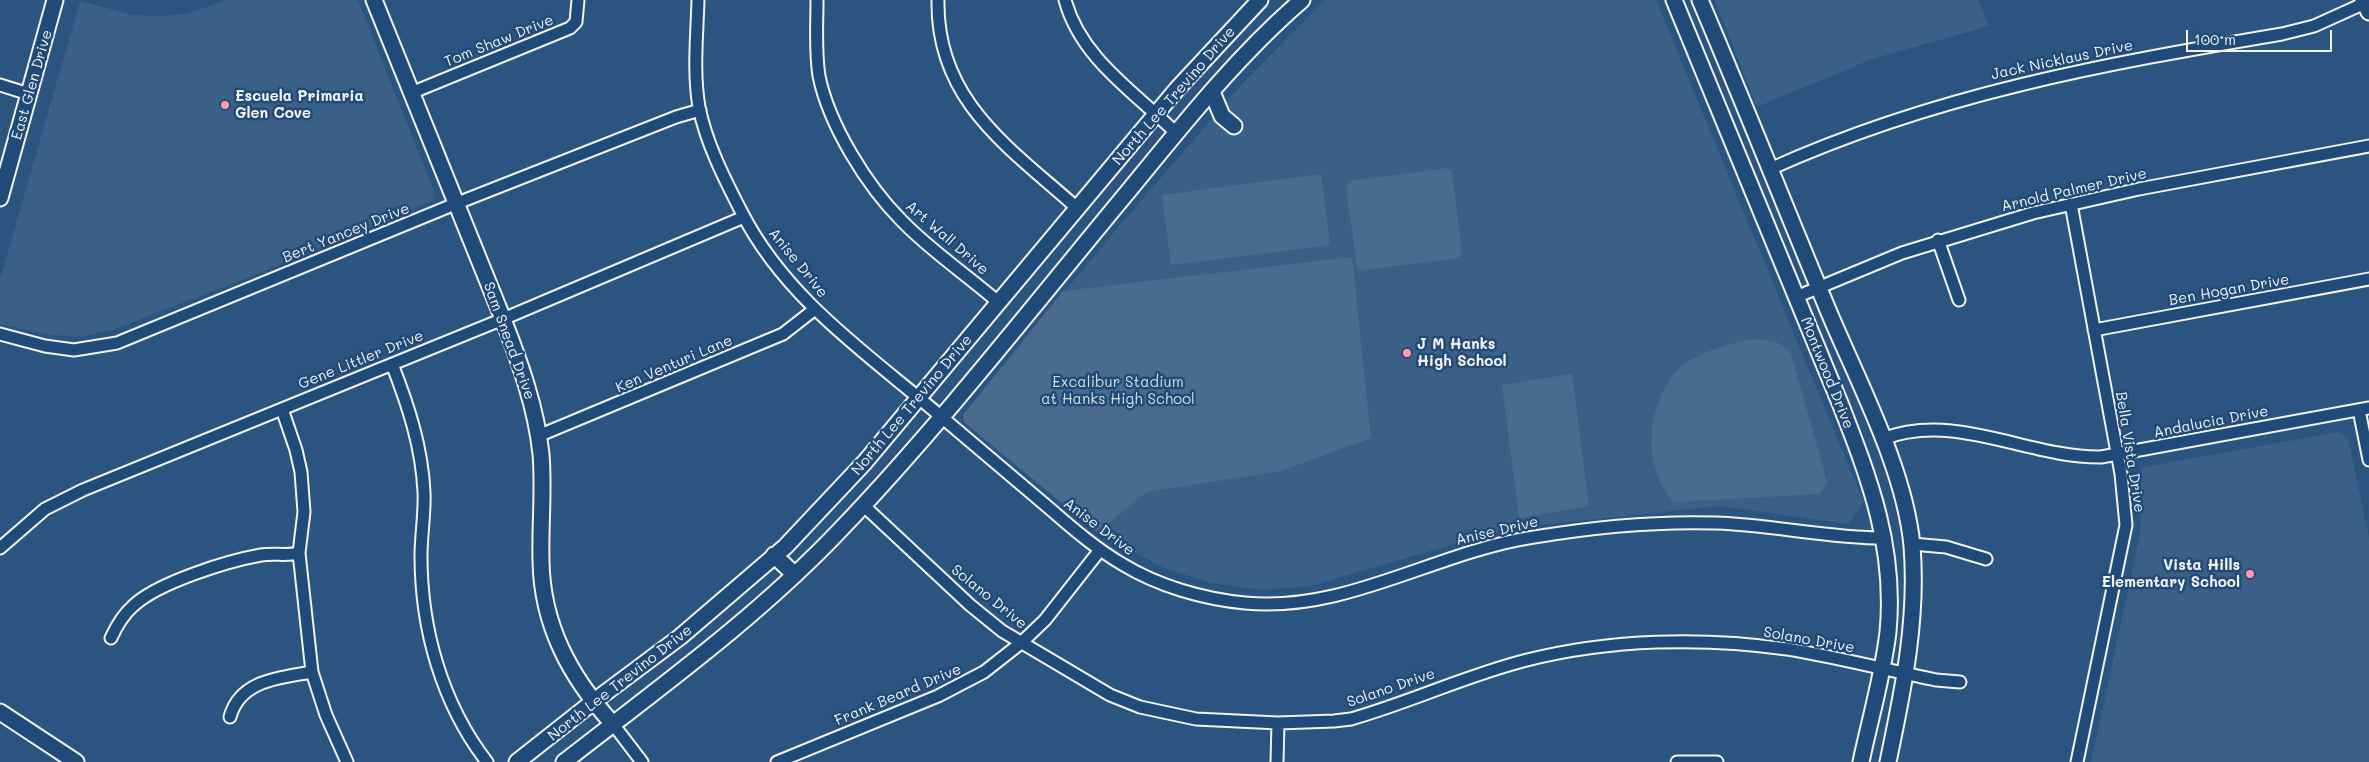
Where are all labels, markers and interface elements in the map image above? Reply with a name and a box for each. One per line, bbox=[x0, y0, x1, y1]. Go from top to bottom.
street label: Tom Shaw Drive bbox=[442, 11, 556, 71]
scale bar bbox=[2189, 20, 2335, 52]
street label: North Lee Trevino Drive bbox=[1109, 23, 1239, 169]
street label: East Glen Drive bbox=[8, 28, 56, 142]
text: 100 m bbox=[2194, 29, 2236, 49]
street label: Jack Nicklaus Drive bbox=[1989, 36, 2135, 84]
place label: Escuela Primaria Glen Cove bbox=[235, 87, 364, 122]
marker: Escuela Primaria Glen Cove bbox=[219, 99, 231, 111]
street label: Arnold Palmer Drive bbox=[2000, 165, 2148, 215]
street label: Art Wall Drive bbox=[902, 197, 992, 279]
street label: Bert Yancey Drive bbox=[280, 199, 412, 267]
street label: Anise Drive bbox=[764, 225, 832, 301]
street label: Ben Hogan Drive bbox=[2167, 271, 2291, 309]
street label: Sam Snead Drive bbox=[479, 280, 539, 402]
street label: Montwood Drive bbox=[1796, 314, 1858, 432]
street label: Gene Littler Drive bbox=[296, 327, 426, 393]
street label: Ken Venturi Lane bbox=[613, 331, 735, 397]
street label: North Lee Trevino Drive bbox=[848, 331, 976, 479]
place label: J M Hanks High School bbox=[1417, 335, 1507, 370]
marker: J M Hanks High School bbox=[1401, 347, 1413, 359]
park label: Excalibur Stadium at Hanks High School bbox=[1041, 373, 1195, 408]
street label: Bella Vista Drive bbox=[2112, 390, 2148, 514]
street label: Andalucia Drive bbox=[2152, 402, 2270, 442]
street label: Anise Drive bbox=[1060, 494, 1138, 560]
street label: Anise Drive bbox=[1454, 513, 1540, 549]
place label: Vista Hills Elementary School bbox=[2101, 556, 2240, 591]
street label: Solano Drive bbox=[948, 561, 1030, 633]
marker: Vista Hills Elementary School bbox=[2244, 568, 2256, 580]
street label: North Lee Trevino Drive bbox=[544, 621, 696, 745]
street label: Solano Drive bbox=[1762, 623, 1856, 657]
street label: Frank Beard Drive bbox=[832, 660, 964, 730]
street label: Solano Drive bbox=[1345, 664, 1437, 712]

